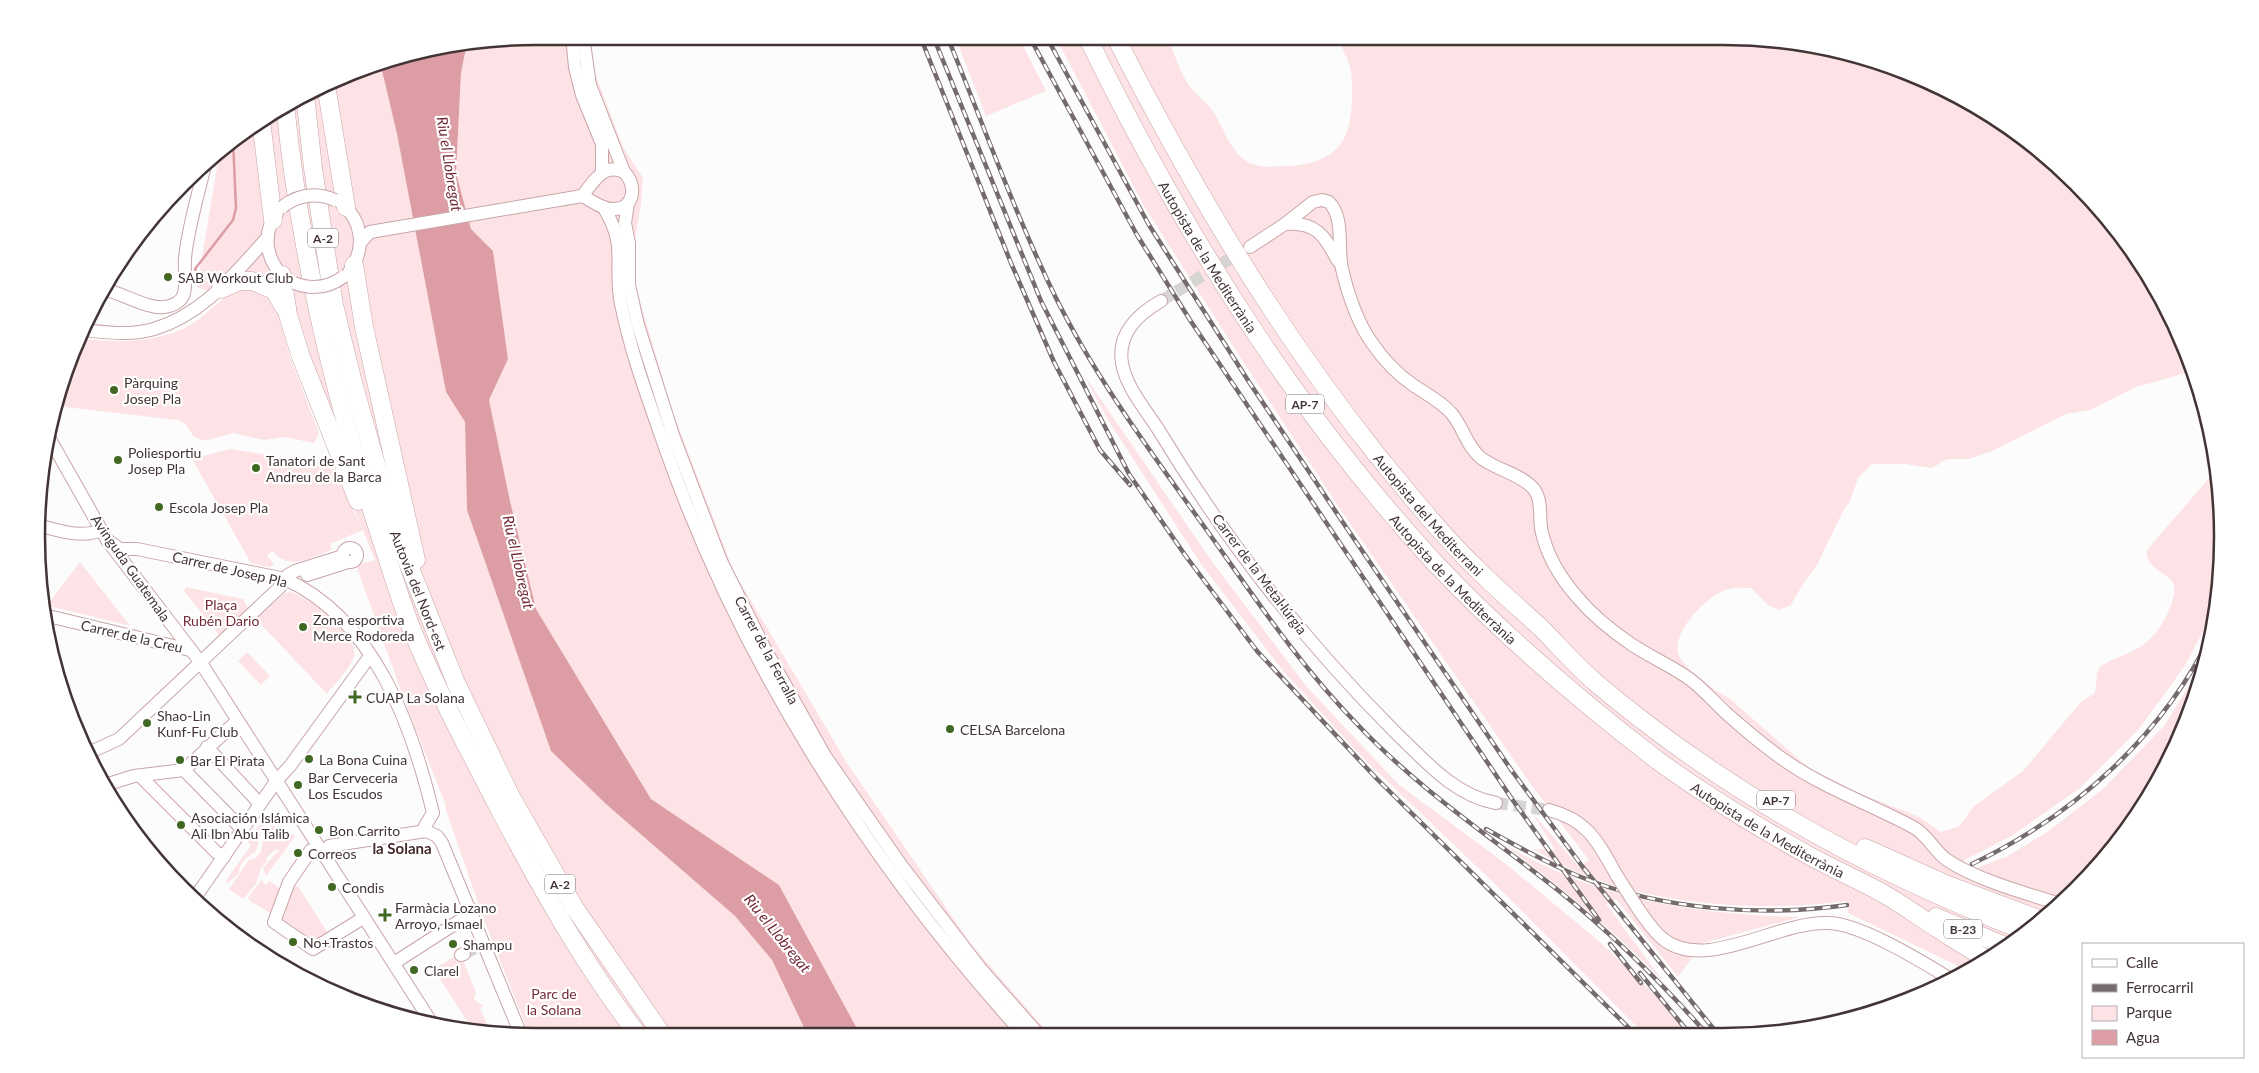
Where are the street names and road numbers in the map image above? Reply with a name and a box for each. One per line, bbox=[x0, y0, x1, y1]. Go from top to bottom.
street label: Autopista de la Mediterrània bbox=[1156, 178, 1261, 336]
road number: A-2 bbox=[308, 228, 338, 248]
road number: AP-7 bbox=[1286, 394, 1324, 414]
street label: Autopista del Mediterrani bbox=[1371, 450, 1487, 579]
street label: Carrer de la Metal·lúrgia bbox=[1209, 510, 1311, 638]
street label: Autopista de la Mediterrània bbox=[1387, 510, 1520, 647]
street label: Avinguda Guatemala bbox=[88, 511, 174, 625]
street label: Autovia del Nord-est bbox=[387, 528, 451, 653]
street label: Carrer de Josep Pla bbox=[171, 548, 289, 591]
street label: Carrer de la Ferralla bbox=[731, 593, 803, 707]
street label: Carrer de la Creu bbox=[79, 616, 185, 656]
street label: Autopista de la Mediterrània bbox=[1688, 778, 1847, 881]
road number: AP-7 bbox=[1757, 790, 1795, 810]
road number: A-2 bbox=[545, 874, 575, 894]
road number: B-23 bbox=[1944, 920, 1982, 939]

